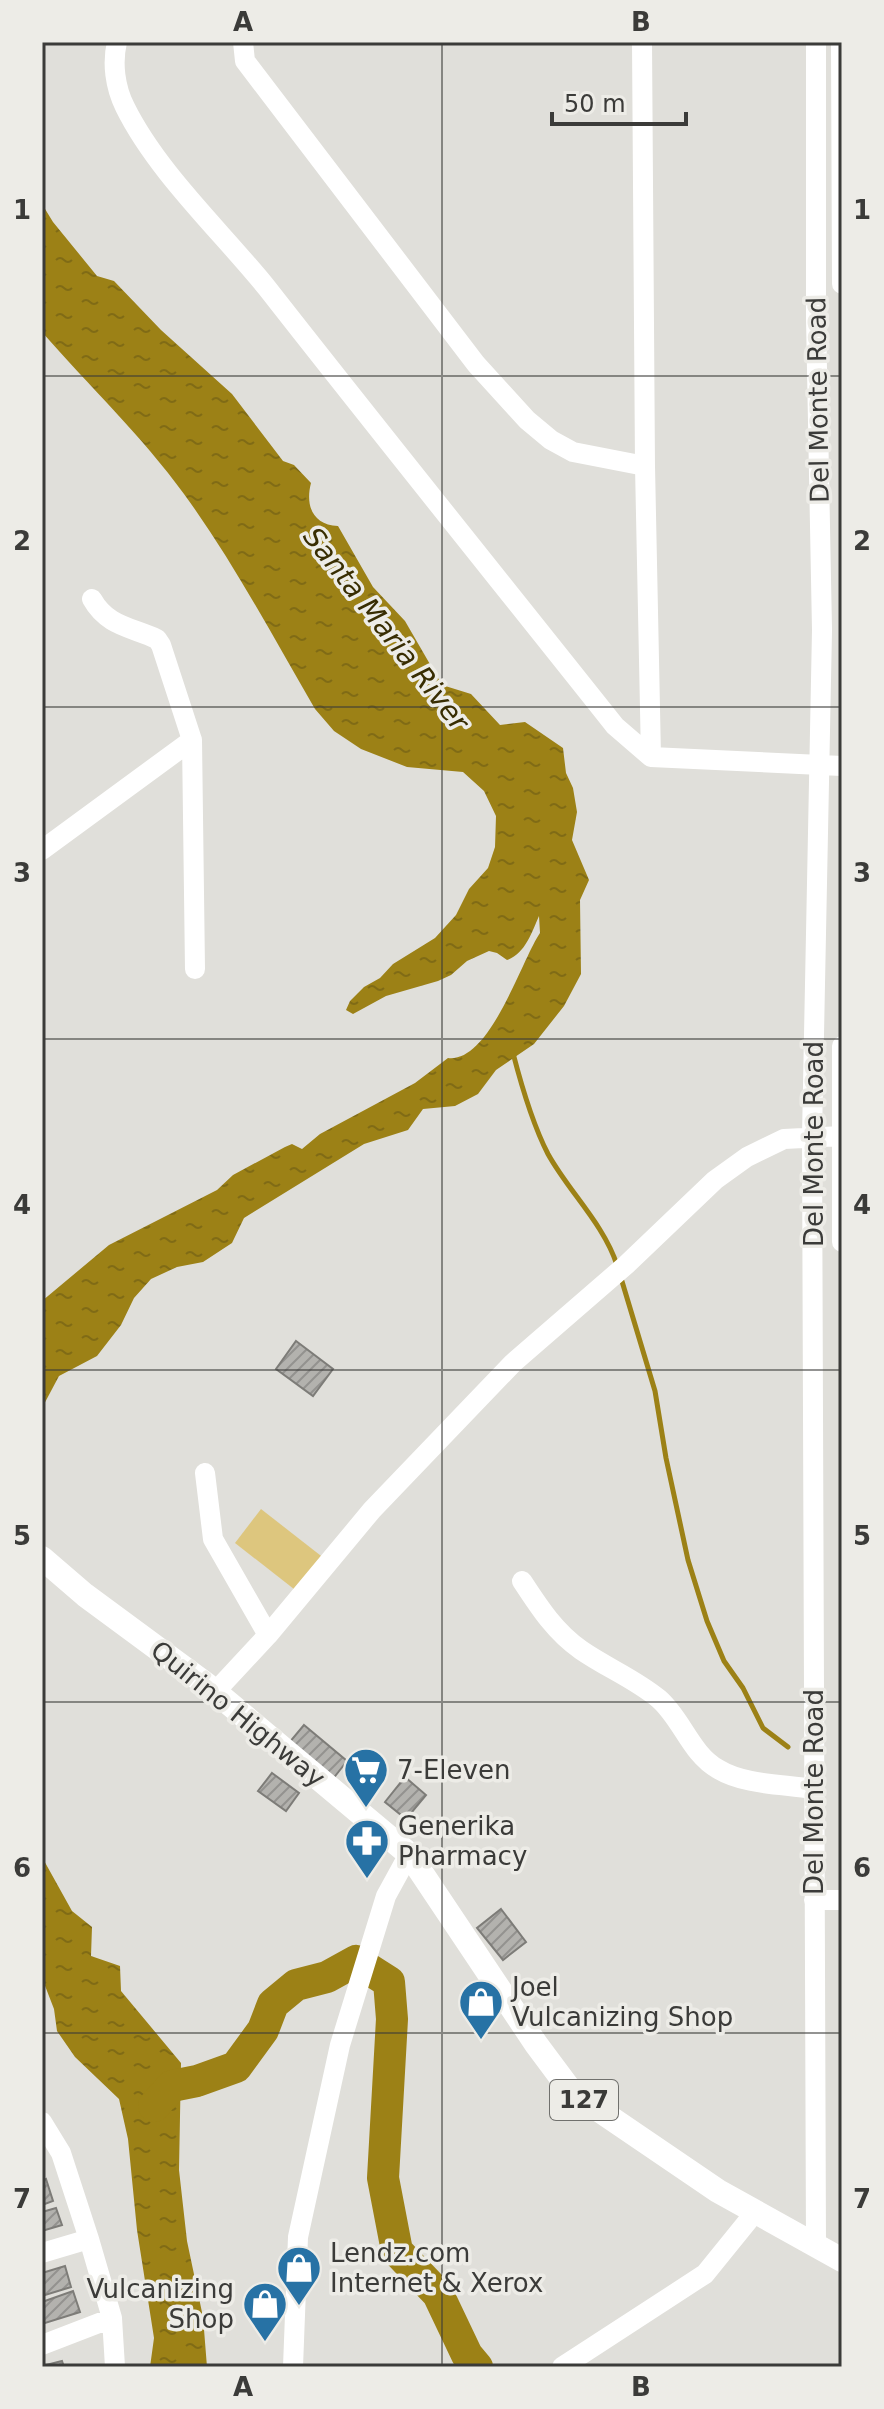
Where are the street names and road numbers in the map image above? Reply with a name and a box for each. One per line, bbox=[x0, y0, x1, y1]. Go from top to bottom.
street label: Del Monte Road bbox=[801, 297, 835, 503]
street label: Del Monte Road bbox=[799, 1041, 829, 1247]
street label: Quirino Highway bbox=[145, 1635, 331, 1793]
street label: Del Monte Road bbox=[799, 1689, 829, 1895]
road number: 127 bbox=[550, 2080, 618, 2120]

